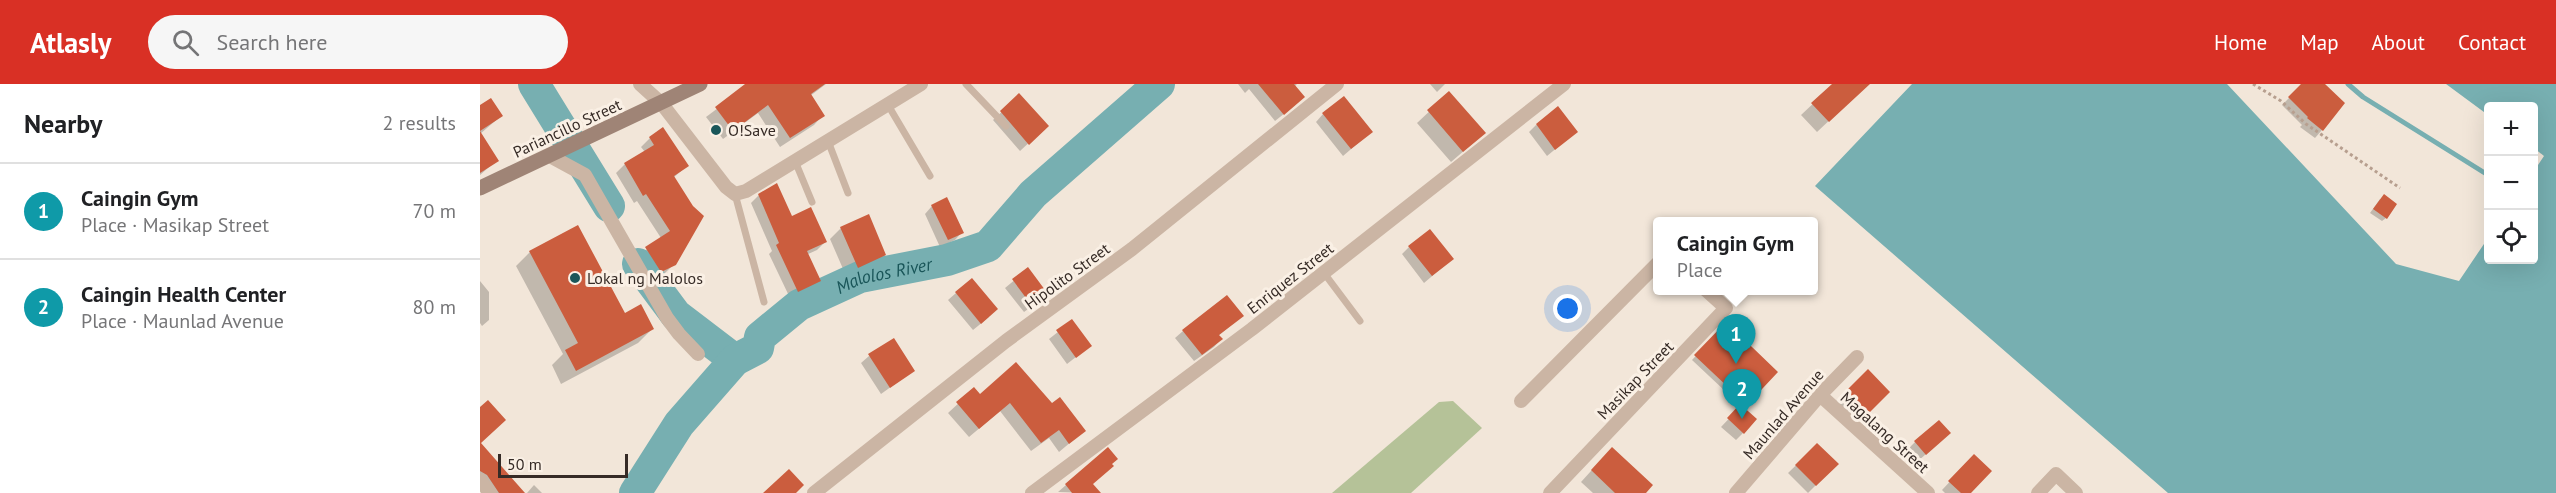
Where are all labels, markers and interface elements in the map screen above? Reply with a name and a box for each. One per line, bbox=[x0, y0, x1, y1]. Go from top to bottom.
search box bbox=[148, 15, 568, 69]
text: Atlasly bbox=[30, 24, 112, 61]
icon: search bbox=[169, 26, 202, 59]
text: Search here bbox=[217, 28, 327, 56]
text: Home bbox=[2214, 29, 2267, 56]
text: Map bbox=[2300, 29, 2339, 56]
text: About bbox=[2372, 29, 2425, 56]
text: Contact bbox=[2458, 29, 2526, 56]
street label: Pariancillo Street bbox=[510, 94, 625, 162]
map controls bbox=[2484, 102, 2538, 264]
button: + bbox=[2484, 102, 2538, 156]
text: Nearby bbox=[24, 107, 102, 140]
text: 2 results bbox=[383, 110, 456, 136]
place label: O!Save bbox=[728, 120, 776, 140]
marker: O!Save bbox=[709, 123, 723, 137]
button: − bbox=[2484, 156, 2538, 210]
text: Caingin Gym bbox=[81, 184, 198, 212]
text: 1 bbox=[38, 198, 49, 224]
text: 70 m bbox=[413, 198, 456, 224]
button: locate bbox=[2484, 210, 2538, 264]
text: Place · Masikap Street bbox=[81, 212, 269, 238]
popup bbox=[1653, 217, 1818, 295]
text: Caingin Gym bbox=[1677, 229, 1794, 257]
street label: Hipolito Street bbox=[1021, 238, 1114, 314]
street label: Enriquez Street bbox=[1243, 238, 1338, 318]
water label: Malolos River bbox=[832, 252, 935, 298]
text: Place bbox=[1677, 257, 1722, 283]
place label: Lokal ng Malolos bbox=[587, 268, 703, 288]
marker: Lokal ng Malolos bbox=[568, 271, 582, 285]
text: Caingin Health Center bbox=[81, 280, 286, 308]
text: 2 bbox=[38, 294, 49, 320]
text: 80 m bbox=[413, 294, 456, 320]
your location bbox=[1553, 294, 1582, 323]
text: Place · Maunlad Avenue bbox=[81, 308, 284, 334]
pin: 1 bbox=[1716, 314, 1756, 364]
street label: Masikap Street bbox=[1593, 336, 1678, 423]
street label: Maunlad Avenue bbox=[1738, 365, 1828, 463]
pin: 2 bbox=[1722, 370, 1762, 419]
street label: Magalang Street bbox=[1837, 387, 1934, 477]
scale bar bbox=[498, 451, 628, 478]
text: 50 m bbox=[507, 454, 542, 474]

